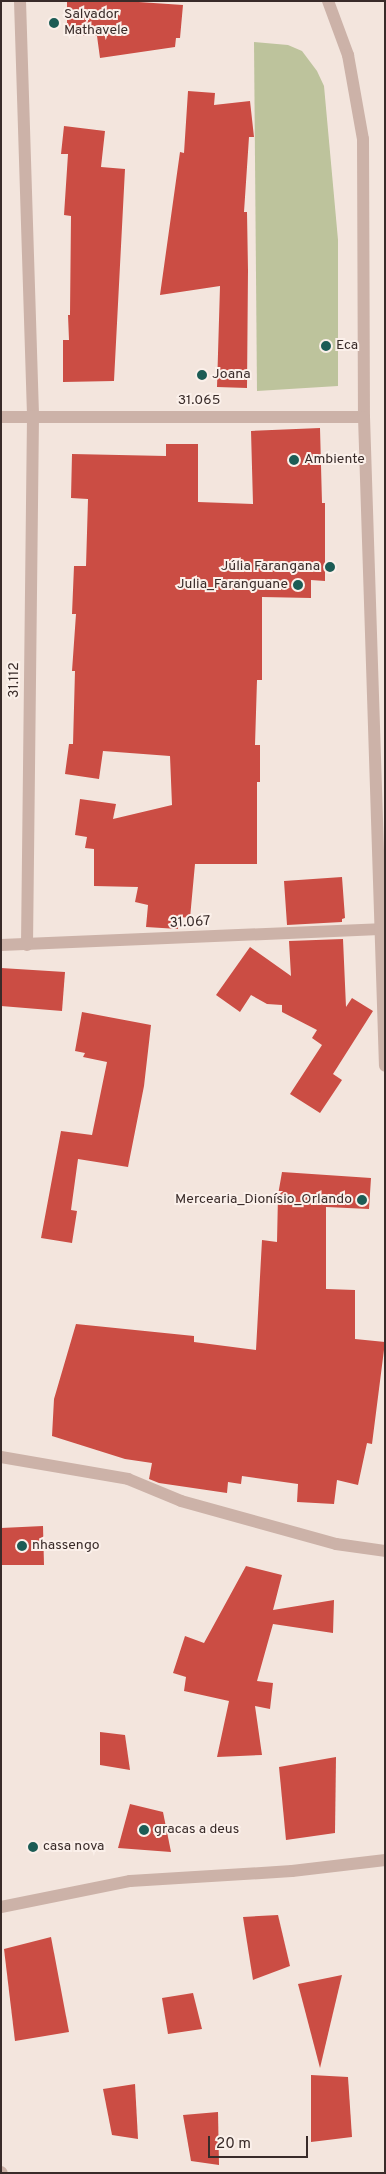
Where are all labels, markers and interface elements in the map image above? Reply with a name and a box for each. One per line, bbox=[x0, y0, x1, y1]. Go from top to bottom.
place label: Salvador Mathavele bbox=[64, 7, 128, 40]
marker: Salvador Mathavele bbox=[48, 17, 60, 29]
place label: Eca bbox=[336, 338, 358, 354]
marker: Eca bbox=[320, 340, 332, 352]
place label: Joana bbox=[212, 367, 251, 383]
marker: Joana bbox=[196, 369, 208, 381]
street label: 31.065 bbox=[178, 393, 220, 409]
place label: Ambiente bbox=[304, 452, 365, 468]
marker: Ambiente bbox=[288, 454, 300, 466]
place label: Júlia Farangana bbox=[221, 559, 320, 575]
marker: Júlia Farangana bbox=[324, 561, 336, 573]
place label: Julia_Faranguane bbox=[177, 577, 288, 593]
marker: Julia_Faranguane bbox=[292, 579, 304, 591]
street label: 31.112 bbox=[6, 662, 24, 698]
street label: 31.067 bbox=[169, 914, 211, 932]
place label: Mercearia_Dionísio_Orlando bbox=[175, 1192, 352, 1208]
marker: Mercearia_Dionísio_Orlando bbox=[356, 1194, 368, 1206]
place label: nhassengo bbox=[32, 1538, 100, 1554]
marker: nhassengo bbox=[16, 1540, 28, 1552]
place label: gracas a deus bbox=[154, 1822, 239, 1838]
marker: gracas a deus bbox=[138, 1824, 150, 1836]
place label: casa nova bbox=[43, 1839, 104, 1855]
marker: casa nova bbox=[27, 1841, 39, 1853]
scale bar bbox=[211, 2126, 311, 2158]
text: 20 m bbox=[216, 2135, 251, 2154]

